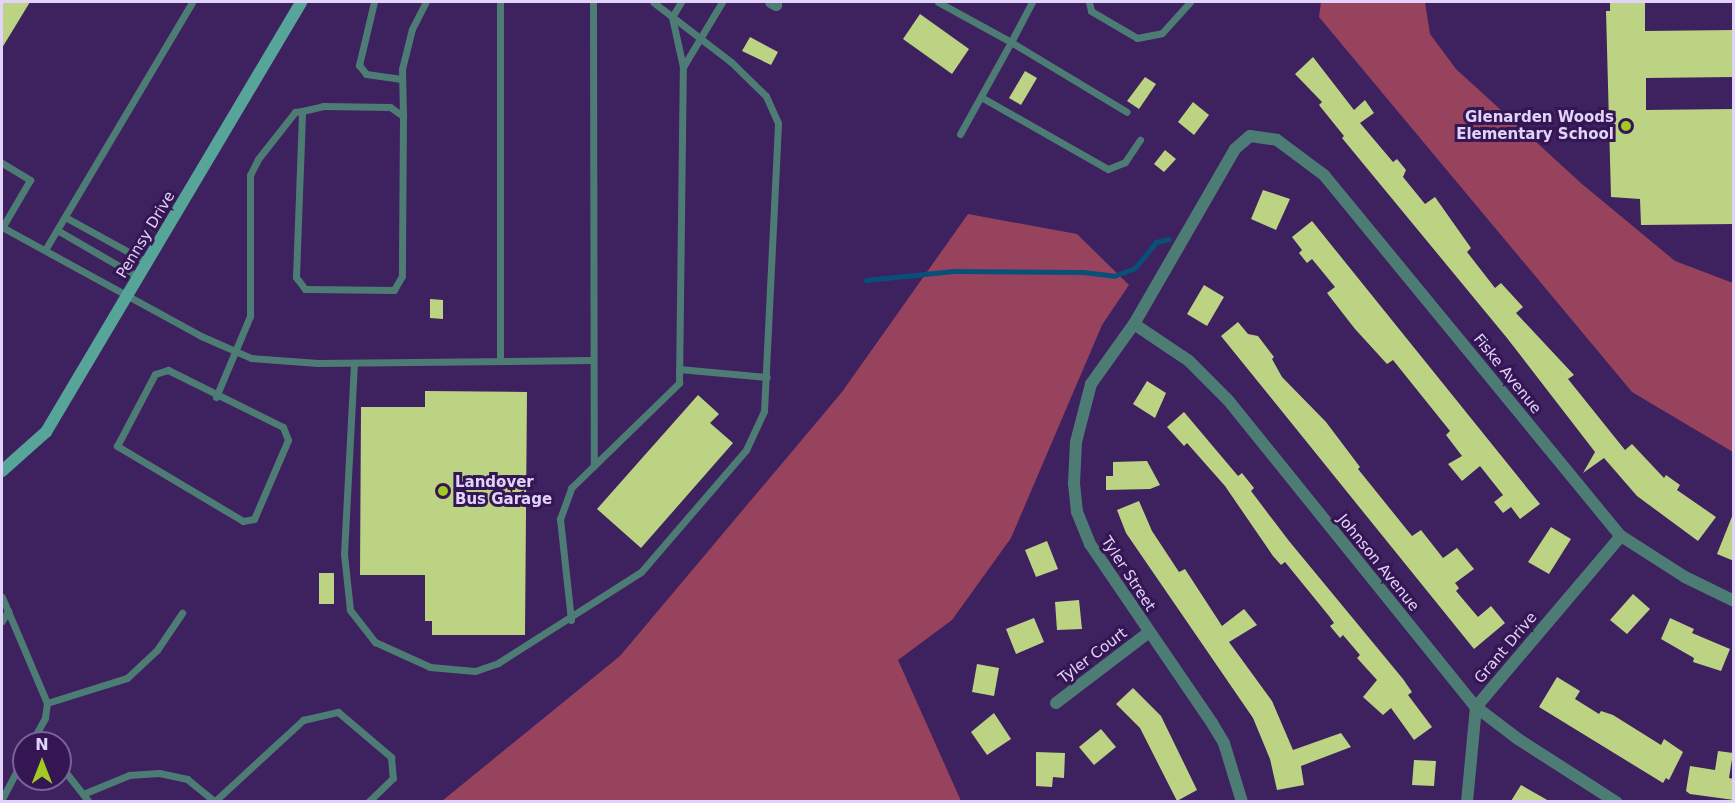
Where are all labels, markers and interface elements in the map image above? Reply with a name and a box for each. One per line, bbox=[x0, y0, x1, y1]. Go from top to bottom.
place label: Glenarden Woods Elementary School bbox=[1456, 108, 1614, 143]
marker: Glenarden Woods Elementary School bbox=[1619, 119, 1633, 133]
street label: Pennsy Drive bbox=[113, 188, 179, 282]
street label: Fiske Avenue bbox=[1469, 330, 1545, 418]
place label: Landover Bus Garage bbox=[455, 473, 552, 508]
marker: Landover Bus Garage bbox=[436, 484, 450, 498]
street label: Johnson Avenue bbox=[1333, 511, 1423, 615]
street label: Tyler Street bbox=[1097, 533, 1159, 615]
street label: Grant Drive bbox=[1471, 609, 1541, 687]
street label: Tyler Court bbox=[1055, 624, 1131, 688]
north arrow bbox=[12, 731, 72, 791]
text: N bbox=[35, 735, 49, 754]

